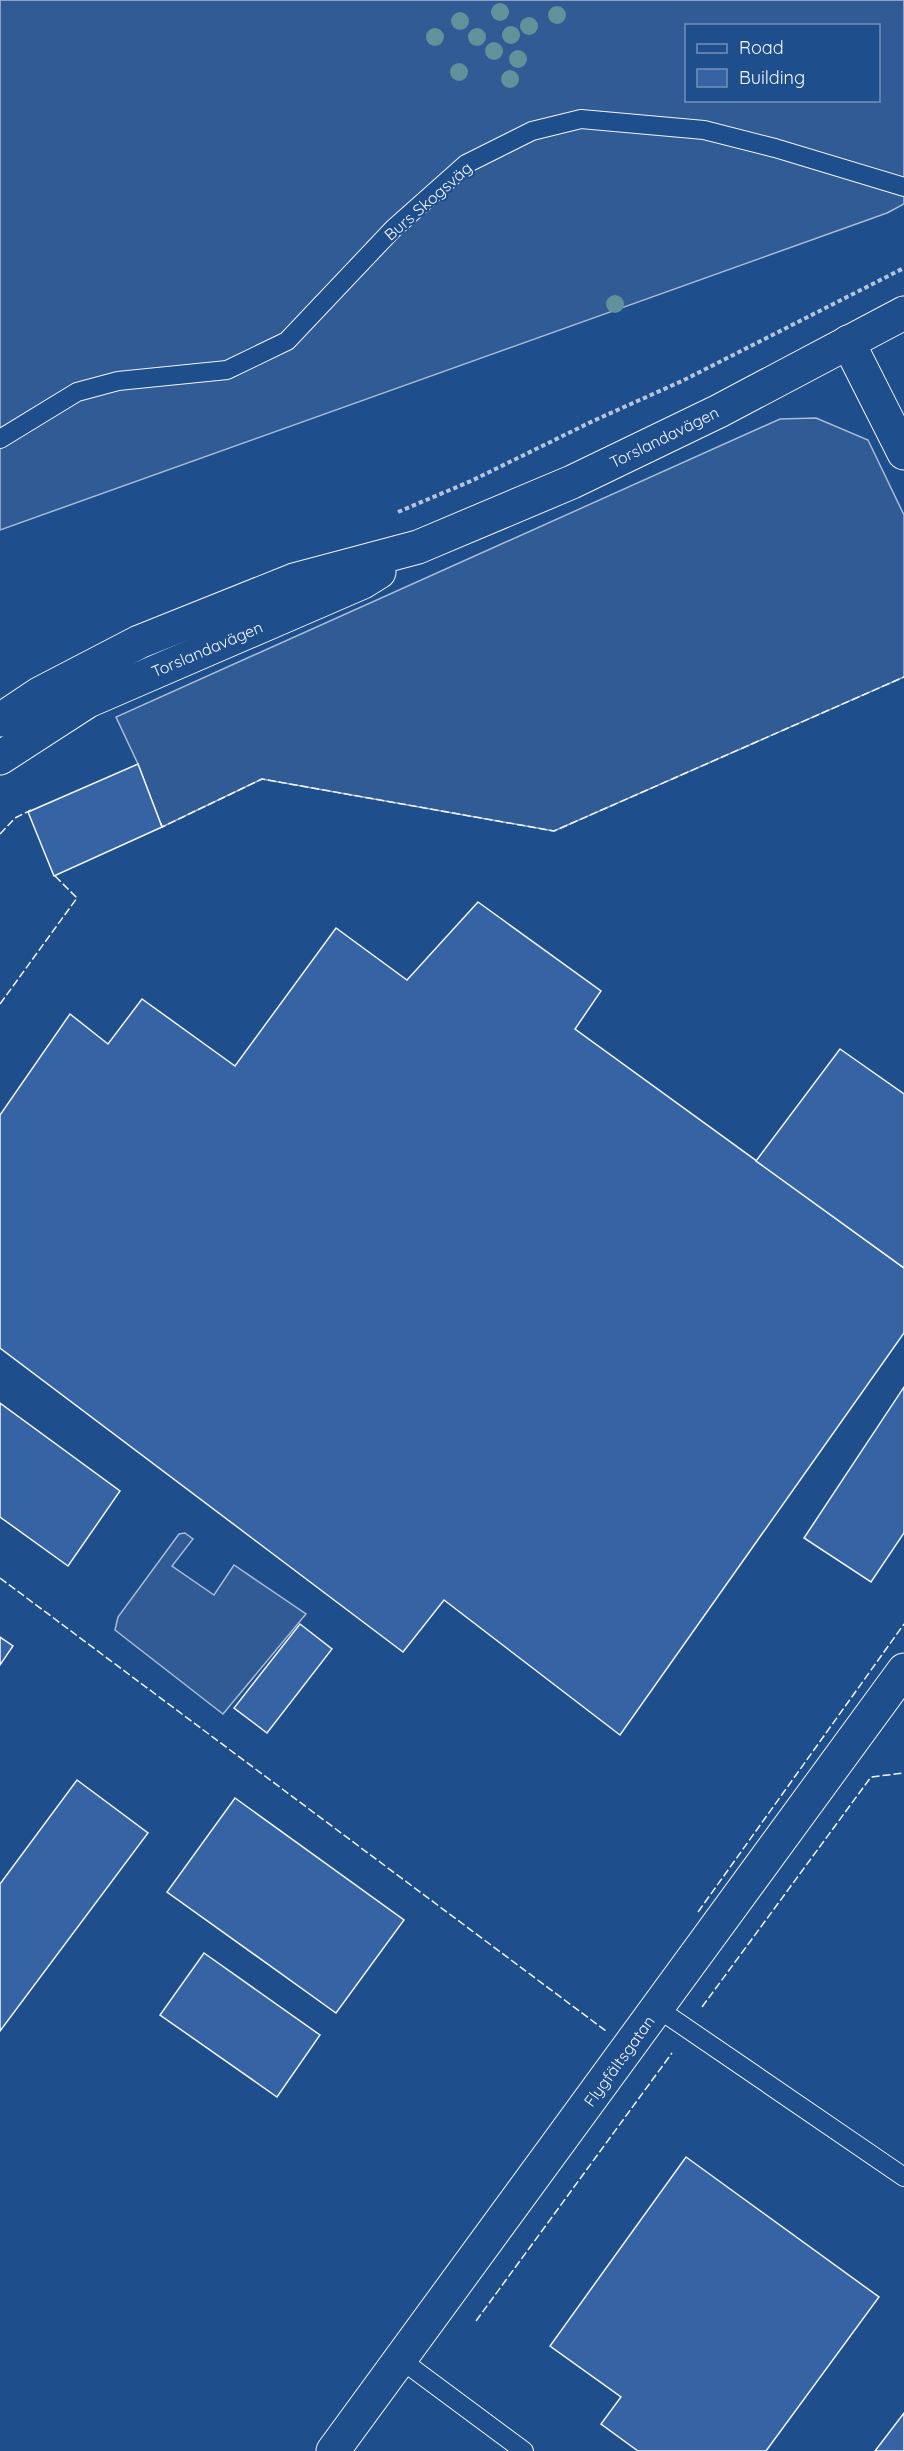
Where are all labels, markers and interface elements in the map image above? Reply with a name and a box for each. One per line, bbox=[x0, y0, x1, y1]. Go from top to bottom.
legend bbox=[685, 24, 880, 102]
text: Road bbox=[739, 36, 784, 59]
text: Building bbox=[739, 66, 805, 89]
street label: Burs Skogsväg bbox=[380, 157, 476, 245]
street label: Torslandavägen bbox=[606, 402, 722, 472]
street label: Torslandavägen bbox=[148, 617, 266, 681]
street label: Flygfältsgatan bbox=[579, 2012, 659, 2110]

